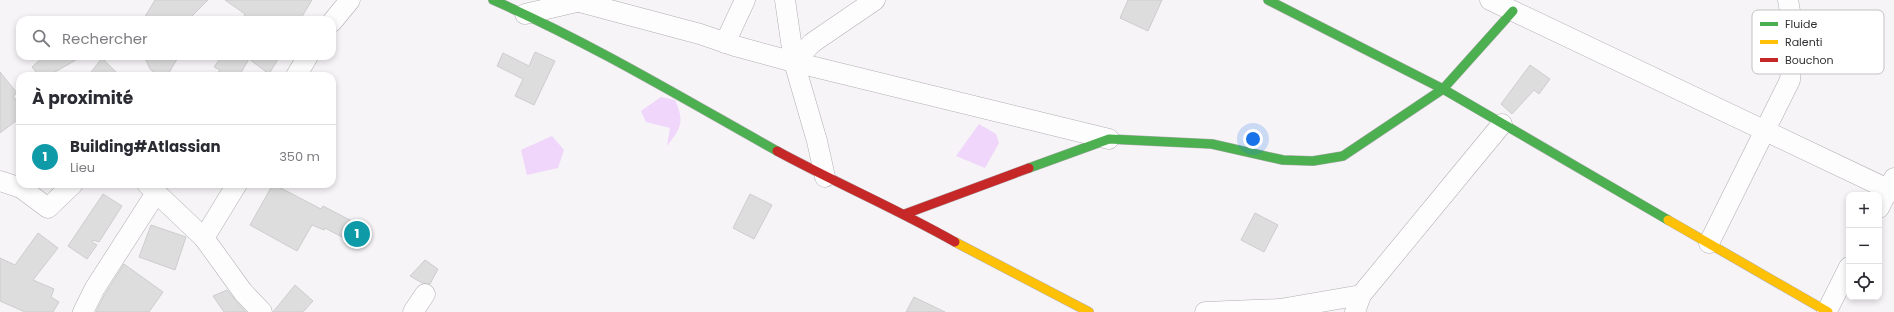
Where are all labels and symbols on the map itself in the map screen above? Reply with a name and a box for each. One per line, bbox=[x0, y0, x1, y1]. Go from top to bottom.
legend bbox=[1752, 10, 1884, 74]
text: Fluide bbox=[1785, 16, 1817, 32]
text: Ralenti bbox=[1785, 34, 1823, 50]
text: Bouchon bbox=[1785, 52, 1834, 68]
your location bbox=[1243, 129, 1263, 149]
pin: 1 bbox=[344, 219, 370, 249]

